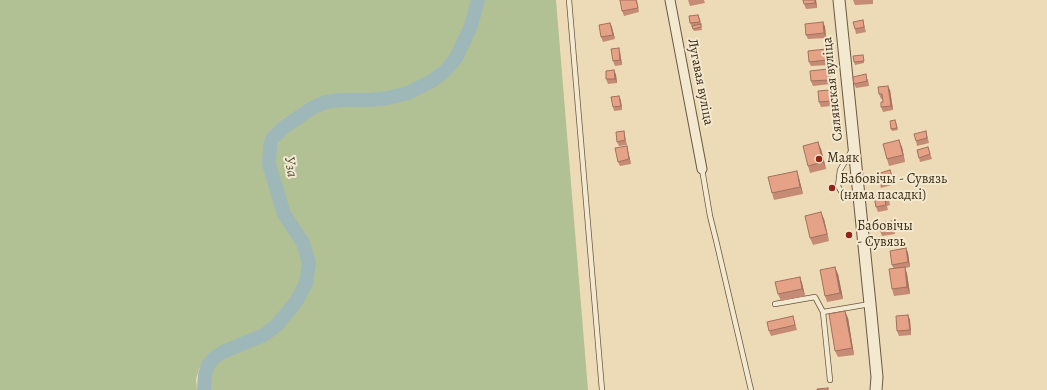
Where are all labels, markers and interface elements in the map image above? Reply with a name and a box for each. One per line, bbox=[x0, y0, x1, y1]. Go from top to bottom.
street label: Сялянская вуліца bbox=[819, 36, 847, 142]
street label: Лугавая вуліца bbox=[683, 37, 717, 127]
place label: Маяк bbox=[827, 151, 859, 167]
marker: Маяк bbox=[814, 154, 824, 164]
water label: Уза bbox=[279, 155, 301, 179]
place label: Бабовічы - Сувязь (няма пасадкі) bbox=[840, 172, 947, 204]
marker: Бабовічы - Сувязь (няма пасадкі) bbox=[827, 183, 837, 193]
place label: Бабовічы - Сувязь bbox=[857, 219, 913, 252]
marker: Бабовічы - Сувязь bbox=[844, 230, 854, 240]

